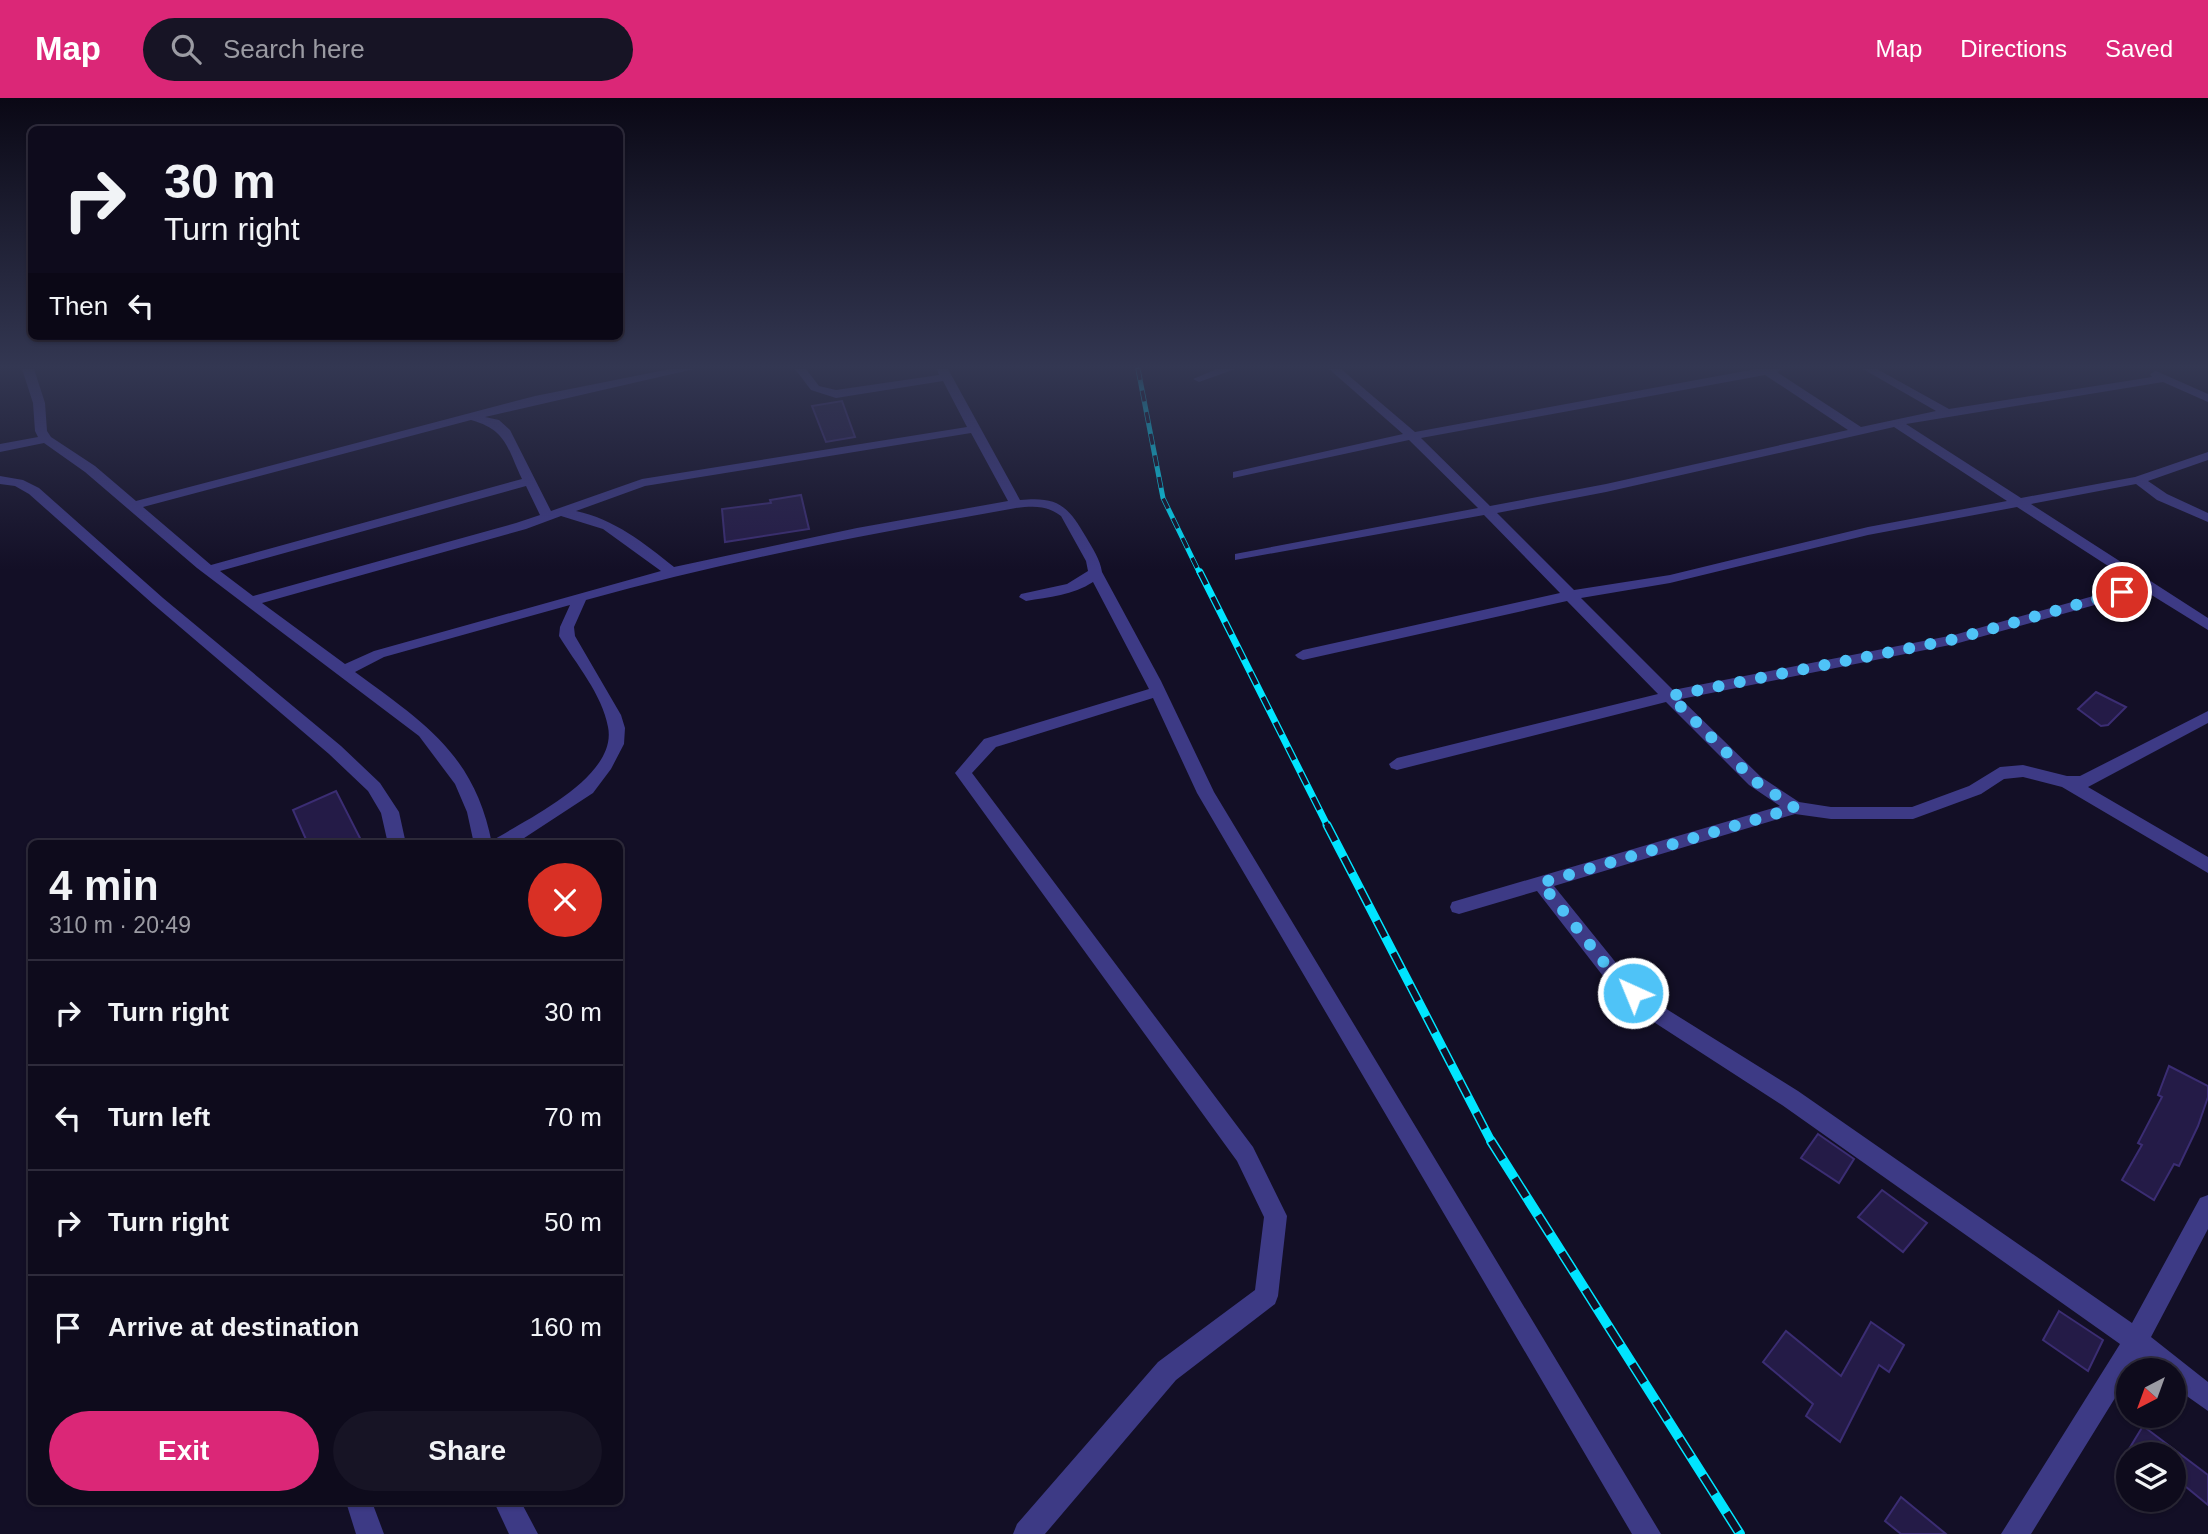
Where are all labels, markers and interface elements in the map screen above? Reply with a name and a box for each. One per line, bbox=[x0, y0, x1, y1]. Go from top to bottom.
search box bbox=[143, 18, 633, 81]
text: Map bbox=[35, 30, 101, 67]
icon: search bbox=[167, 30, 205, 68]
text: Search here bbox=[223, 34, 365, 64]
text: Map bbox=[1876, 35, 1922, 62]
text: Directions bbox=[1960, 35, 2067, 62]
text: Saved bbox=[2105, 35, 2173, 62]
icon: right bbox=[49, 154, 140, 245]
text: 30 m bbox=[164, 154, 276, 208]
text: Turn right bbox=[164, 211, 300, 247]
icon: left bbox=[122, 287, 160, 325]
text: Then bbox=[49, 291, 108, 321]
pin bbox=[2092, 562, 2152, 622]
icon: arrive bbox=[2103, 573, 2141, 611]
text: 4 min bbox=[49, 862, 159, 909]
button: close bbox=[528, 863, 602, 937]
text: 310 m · 20:49 bbox=[49, 912, 191, 938]
position arrow bbox=[1596, 956, 1670, 1030]
icon: right bbox=[49, 994, 87, 1032]
text: Turn right bbox=[108, 997, 229, 1027]
text: 30 m bbox=[544, 997, 602, 1027]
icon: left bbox=[49, 1099, 87, 1137]
text: Turn left bbox=[108, 1102, 210, 1132]
text: 70 m bbox=[544, 1102, 602, 1132]
icon: right bbox=[49, 1204, 87, 1242]
text: Turn right bbox=[108, 1207, 229, 1237]
text: 50 m bbox=[544, 1207, 602, 1237]
icon: arrive bbox=[49, 1309, 87, 1347]
text: Arrive at destination bbox=[108, 1312, 359, 1342]
text: 160 m bbox=[530, 1312, 602, 1342]
north arrow bbox=[2116, 1358, 2186, 1428]
map controls bbox=[2116, 1358, 2186, 1512]
button: Exit bbox=[49, 1411, 319, 1491]
button: Share bbox=[333, 1411, 602, 1491]
button: layers bbox=[2116, 1442, 2186, 1512]

